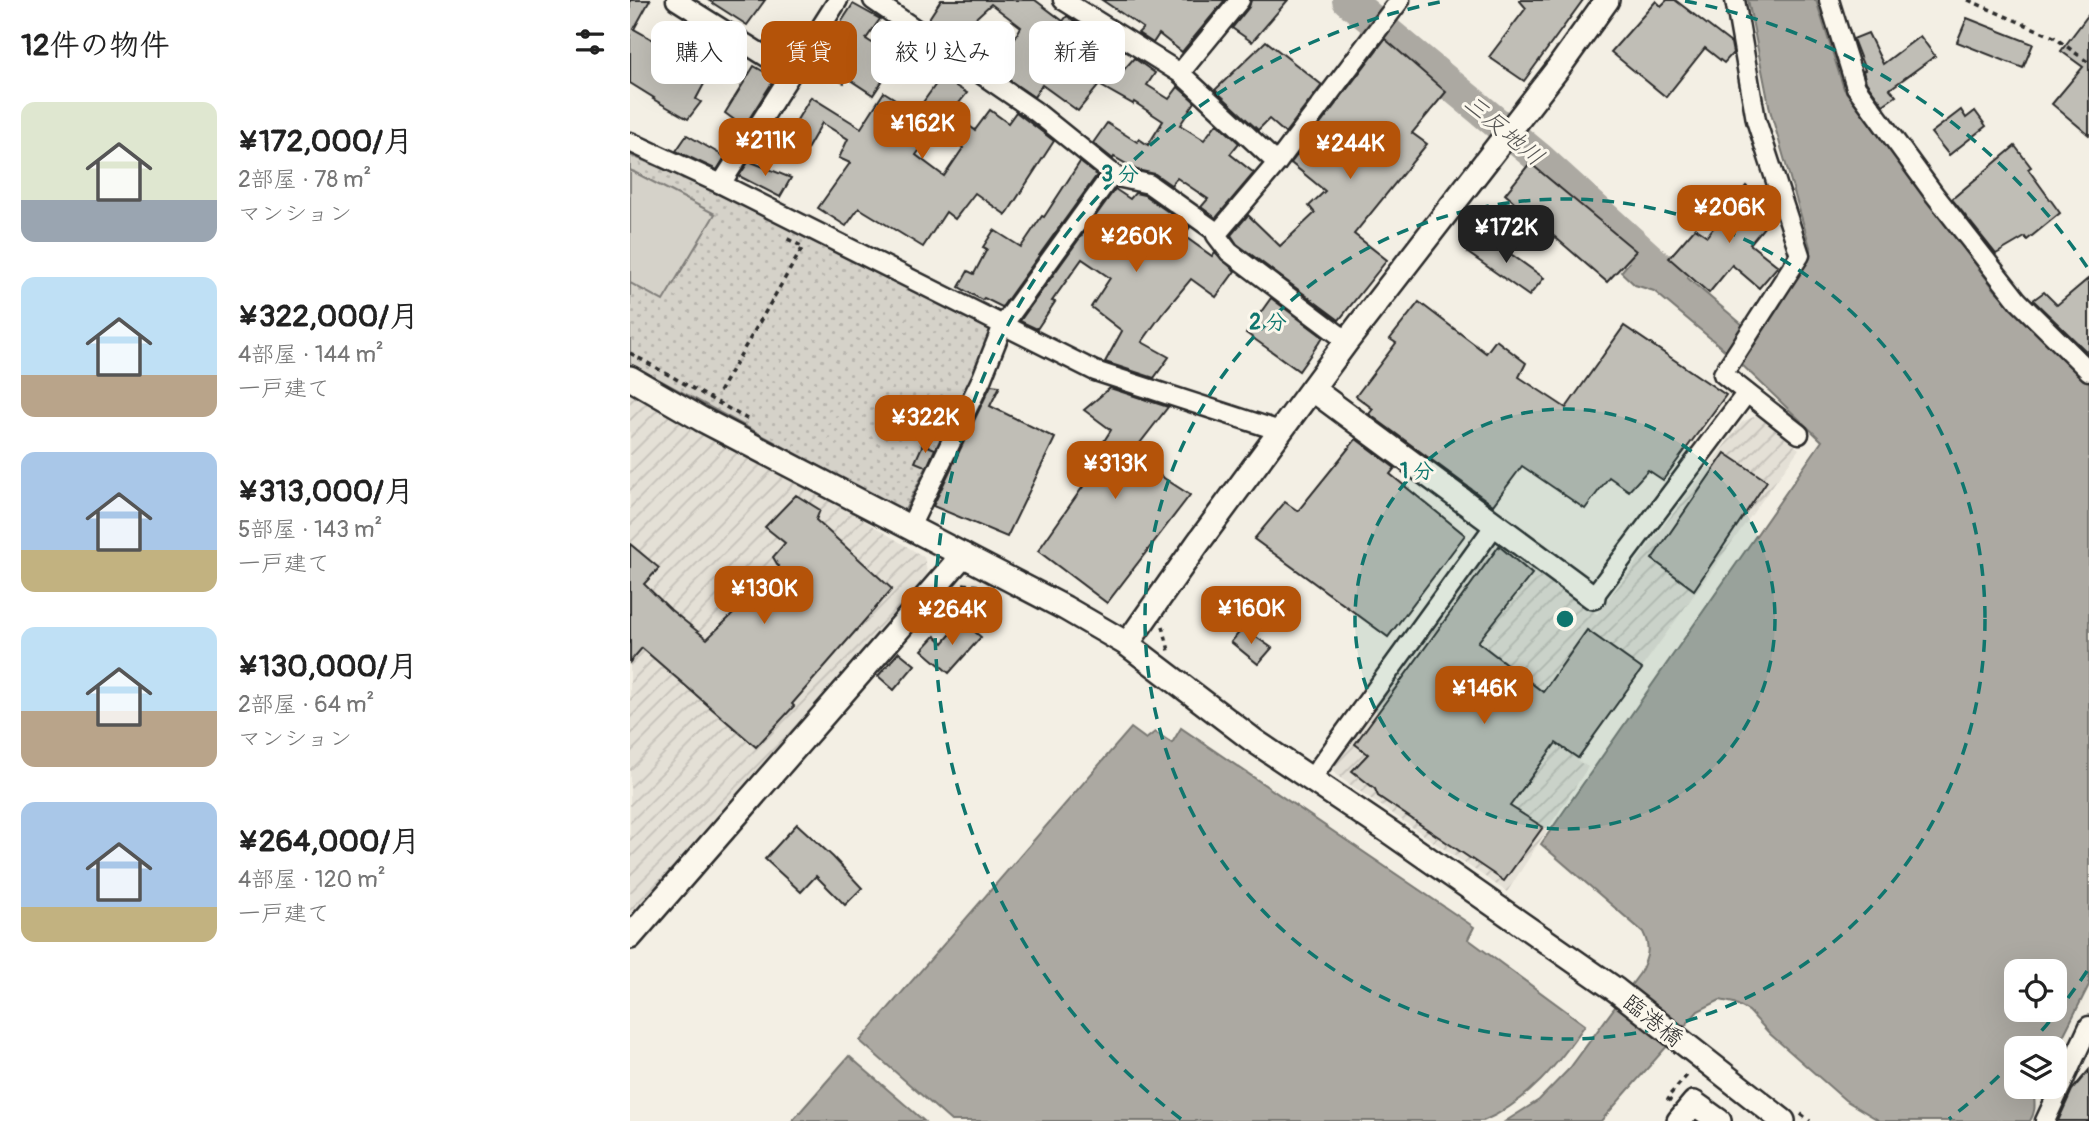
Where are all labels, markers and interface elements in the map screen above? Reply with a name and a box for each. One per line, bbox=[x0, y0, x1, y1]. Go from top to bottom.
chip: 購入 bbox=[651, 21, 747, 84]
chip: 賃貸 bbox=[761, 21, 857, 84]
chip: 絞り込み bbox=[871, 21, 1015, 84]
chip: 新着 bbox=[1029, 21, 1125, 84]
icon: filters bbox=[571, 23, 609, 61]
text: 12件の物件 bbox=[21, 27, 170, 64]
water label: 三反地川 bbox=[1458, 88, 1550, 172]
pin: ¥162K bbox=[873, 102, 971, 161]
text: ¥162K bbox=[889, 109, 955, 138]
pin: ¥211K bbox=[716, 118, 814, 178]
pin: ¥244K bbox=[1301, 122, 1399, 181]
text: ¥172,000/月 bbox=[238, 123, 413, 160]
text: ¥211K bbox=[735, 126, 795, 155]
text: ¥244K bbox=[1315, 129, 1385, 158]
icon: home bbox=[77, 130, 161, 214]
text: 3 分 bbox=[1101, 161, 1139, 188]
text: 2部屋 · 78 m² bbox=[238, 165, 371, 194]
pin: ¥206K bbox=[1680, 186, 1778, 245]
text: ¥206K bbox=[1693, 193, 1765, 222]
text: マンション bbox=[238, 199, 352, 228]
pin: ¥172K bbox=[1457, 205, 1555, 265]
text: ¥172K bbox=[1474, 213, 1538, 242]
pin: ¥260K bbox=[1087, 215, 1185, 274]
text: ¥260K bbox=[1100, 222, 1172, 251]
text: ¥322,000/月 bbox=[238, 298, 419, 335]
icon: home bbox=[77, 305, 161, 389]
text: 2 分 bbox=[1249, 309, 1287, 336]
text: 4部屋 · 144 m² bbox=[238, 340, 384, 369]
text: 一戸建て bbox=[238, 374, 330, 403]
pin: ¥322K bbox=[876, 396, 974, 455]
text: ¥322K bbox=[891, 403, 959, 432]
pin: ¥313K bbox=[1066, 442, 1164, 501]
text: ¥313K bbox=[1083, 449, 1147, 478]
text: 1 分 bbox=[1400, 458, 1434, 485]
text: ¥313,000/月 bbox=[238, 473, 414, 510]
icon: home bbox=[77, 480, 161, 564]
text: 5部屋 · 143 m² bbox=[238, 515, 382, 544]
text: 一戸建て bbox=[238, 549, 330, 578]
pin: ¥130K bbox=[715, 566, 813, 626]
text: ¥130K bbox=[730, 574, 798, 603]
pin: ¥160K bbox=[1202, 586, 1300, 646]
pin: ¥264K bbox=[903, 588, 1001, 647]
text: ¥160K bbox=[1217, 594, 1285, 623]
text: ¥264K bbox=[917, 595, 987, 624]
centre of rings bbox=[1553, 607, 1577, 631]
text: ¥130,000/月 bbox=[238, 648, 418, 685]
icon: home bbox=[77, 655, 161, 739]
pin: ¥146K bbox=[1435, 666, 1533, 726]
text: ¥146K bbox=[1451, 674, 1517, 703]
text: 2部屋 · 64 m² bbox=[238, 690, 374, 719]
text: マンション bbox=[238, 724, 352, 753]
text: ¥264,000/月 bbox=[238, 823, 420, 860]
icon: home bbox=[77, 830, 161, 914]
text: 4部屋 · 120 m² bbox=[238, 865, 386, 894]
text: 一戸建て bbox=[238, 899, 330, 928]
map controls bbox=[2004, 959, 2067, 1099]
button: locate bbox=[2004, 959, 2067, 1022]
street label: 臨港橋 bbox=[1617, 988, 1689, 1053]
button: layers bbox=[2004, 1036, 2067, 1099]

